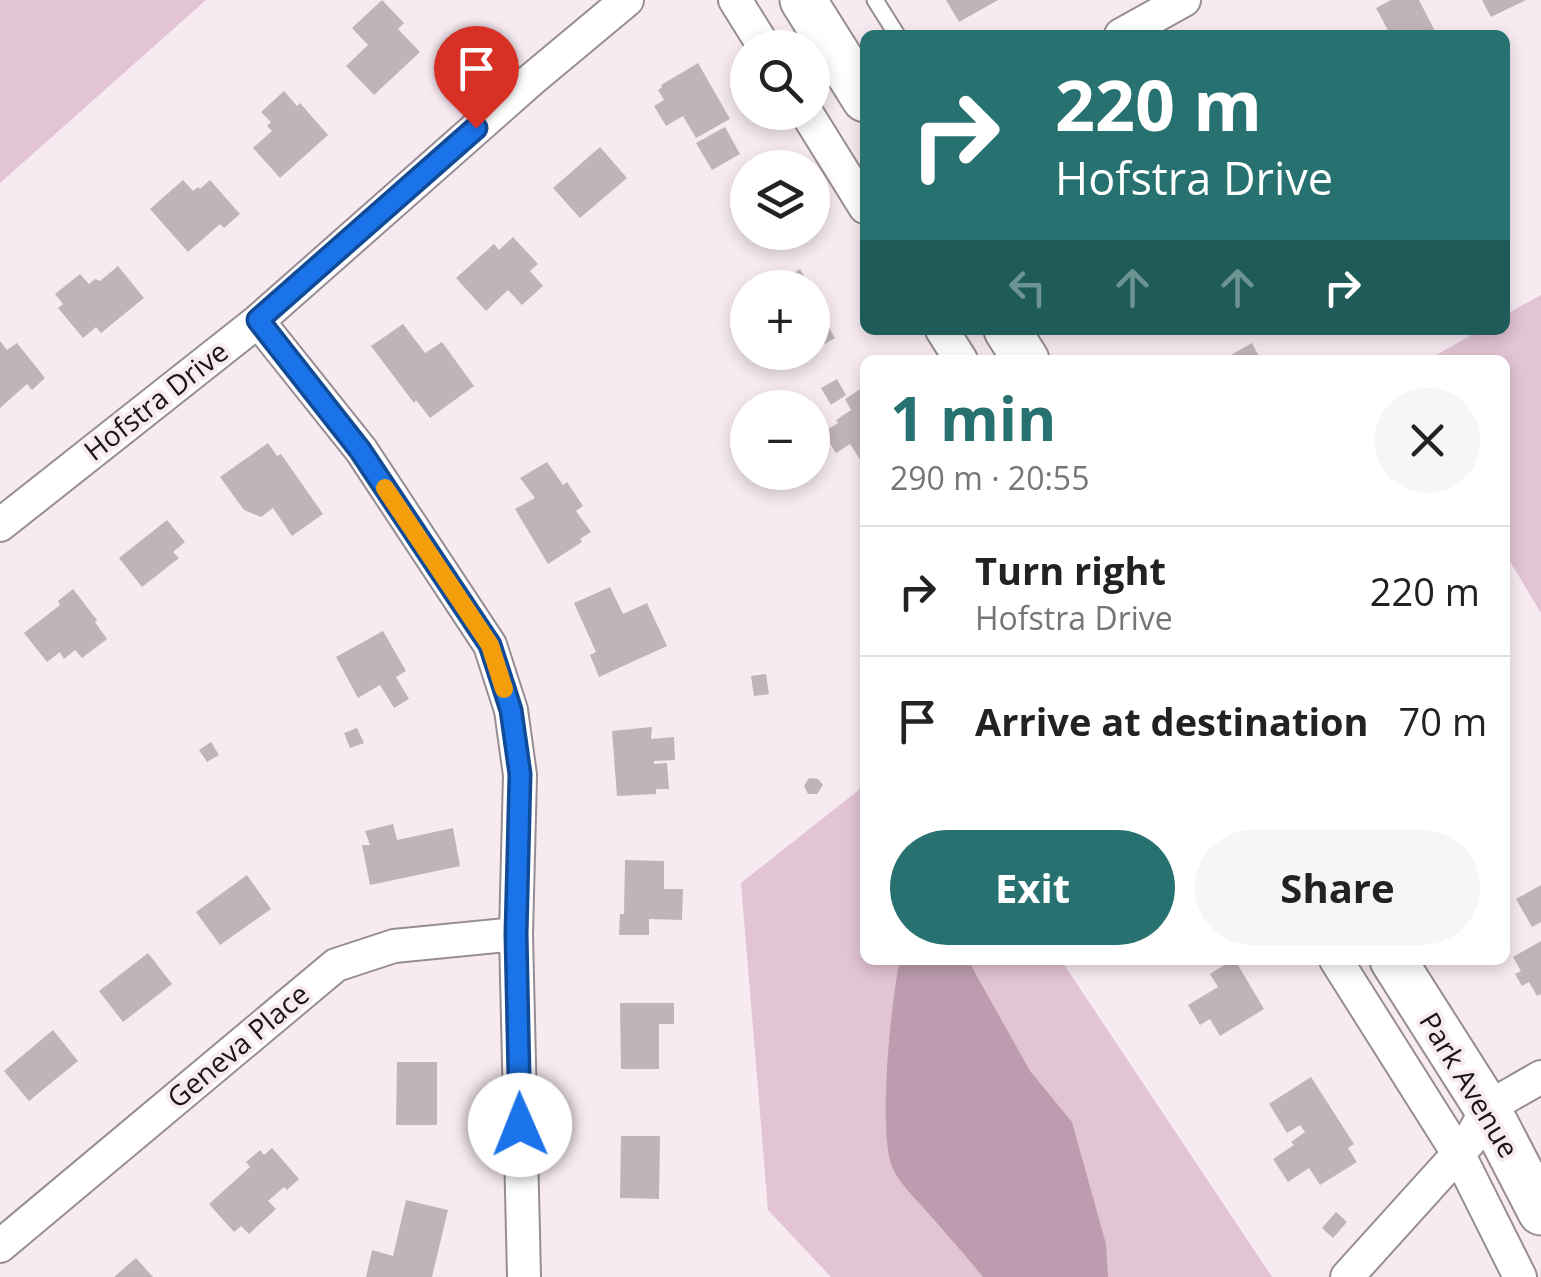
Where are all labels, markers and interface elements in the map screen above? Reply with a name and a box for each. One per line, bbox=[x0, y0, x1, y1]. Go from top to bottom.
pin bbox=[434, 26, 519, 129]
map controls bbox=[730, 30, 830, 490]
button: search bbox=[730, 30, 830, 130]
icon: arrive bbox=[449, 41, 504, 96]
text: 220 m bbox=[1055, 56, 1262, 152]
icon: right bbox=[890, 70, 1020, 200]
text: Hofstra Drive bbox=[1055, 147, 1333, 208]
button: layers bbox=[730, 150, 830, 250]
icon: left bbox=[1000, 260, 1055, 315]
icon: ahead bbox=[1105, 260, 1160, 315]
icon: ahead bbox=[1210, 260, 1265, 315]
icon: right bbox=[1315, 260, 1370, 315]
button: + bbox=[730, 270, 830, 370]
street label: Hofstra Drive bbox=[76, 332, 235, 468]
text: 1 min bbox=[890, 377, 1057, 459]
button: close bbox=[1375, 388, 1480, 493]
button: − bbox=[730, 390, 830, 490]
text: 290 m · 20:55 bbox=[890, 456, 1089, 499]
text: Turn right bbox=[975, 544, 1166, 596]
icon: right bbox=[890, 564, 945, 619]
text: 220 m bbox=[1370, 565, 1480, 617]
text: Hofstra Drive bbox=[975, 596, 1173, 639]
icon: arrive bbox=[890, 694, 945, 749]
text: Arrive at destination bbox=[975, 695, 1369, 747]
text: 70 m bbox=[1399, 695, 1487, 747]
button: Exit bbox=[890, 830, 1175, 945]
button: Share bbox=[1195, 830, 1480, 945]
street label: Geneva Place bbox=[158, 975, 316, 1116]
street label: Park Avenue bbox=[1412, 1005, 1528, 1164]
position arrow bbox=[468, 1073, 572, 1177]

